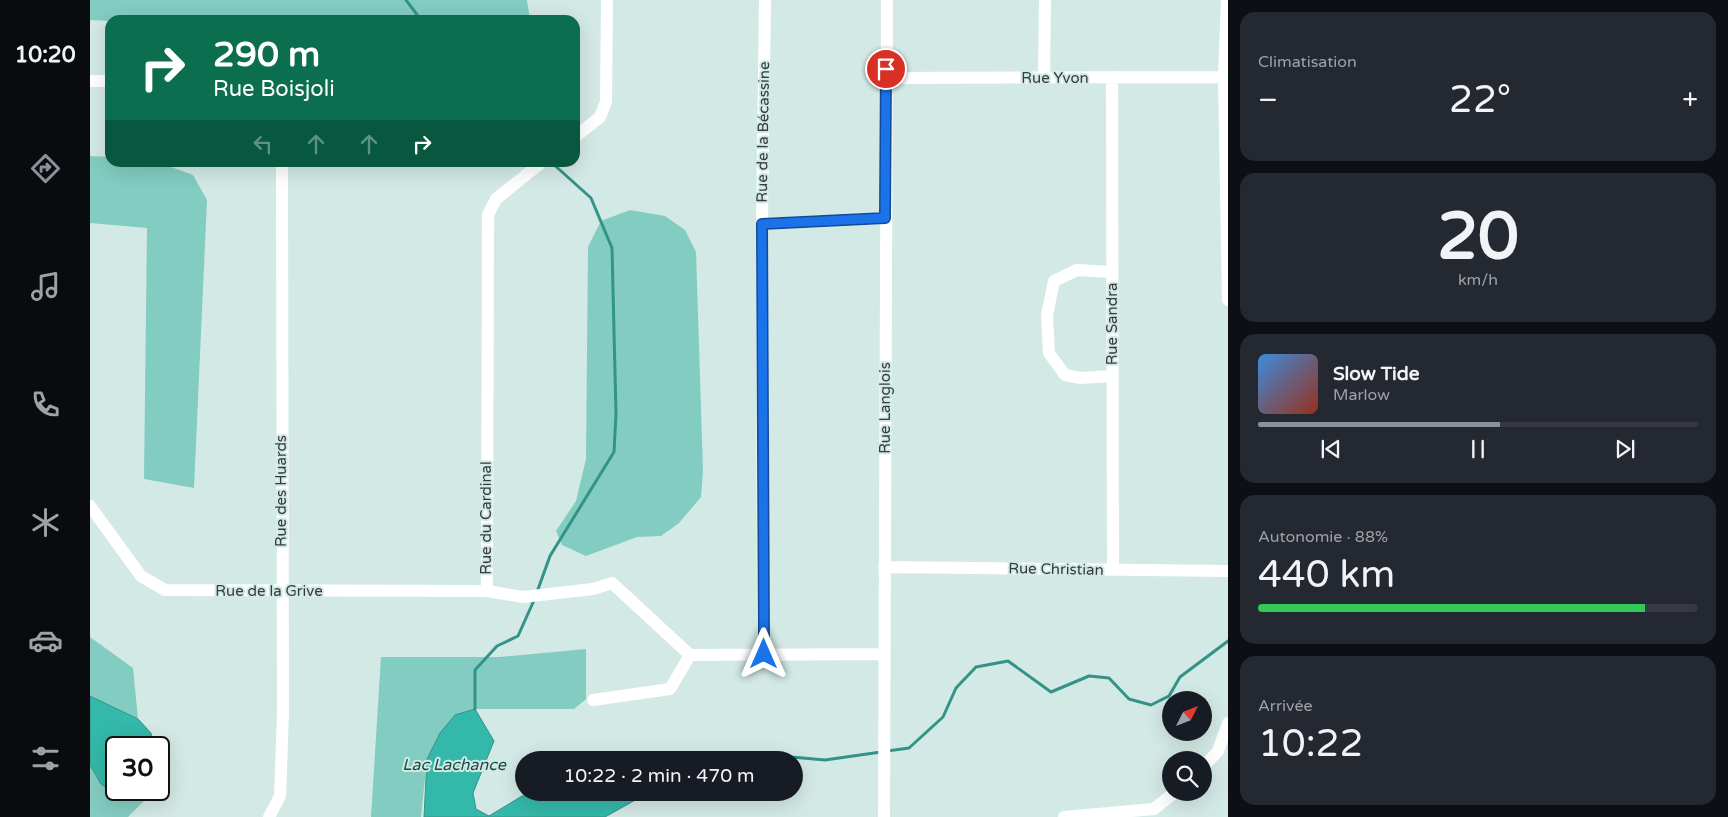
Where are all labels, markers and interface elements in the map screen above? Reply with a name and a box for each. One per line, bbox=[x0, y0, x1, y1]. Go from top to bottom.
text: 290 m bbox=[213, 34, 320, 76]
icon: right bbox=[130, 35, 195, 100]
text: 10:20 bbox=[15, 42, 75, 68]
pin bbox=[865, 48, 907, 90]
text: Climatisation bbox=[1258, 52, 1357, 72]
icon: arrive bbox=[872, 55, 900, 83]
street label: Rue de la Bécassine bbox=[753, 61, 773, 203]
street label: Rue Yvon bbox=[1021, 69, 1089, 87]
text: Rue Boisjoli bbox=[213, 76, 335, 102]
text: 22° bbox=[1449, 77, 1511, 123]
text: − bbox=[1258, 83, 1278, 117]
text: + bbox=[1682, 83, 1698, 117]
icon: left bbox=[249, 130, 277, 158]
icon: ahead bbox=[302, 130, 330, 158]
icon: ahead bbox=[355, 130, 383, 158]
icon: right bbox=[408, 130, 436, 158]
icon: directions bbox=[28, 151, 63, 186]
text: 20 bbox=[1437, 198, 1519, 277]
icon: music bbox=[28, 269, 63, 304]
text: km/h bbox=[1458, 270, 1498, 290]
street label: Rue Sandra bbox=[1103, 283, 1121, 365]
street label: Rue Langlois bbox=[876, 362, 894, 454]
text: Slow Tide bbox=[1333, 363, 1420, 385]
text: Marlow bbox=[1333, 385, 1390, 405]
icon: phone bbox=[28, 387, 63, 422]
street label: Rue des Huards bbox=[272, 435, 290, 547]
icon: previous bbox=[1317, 435, 1345, 463]
icon: pause bbox=[1464, 435, 1492, 463]
icon: next bbox=[1611, 435, 1639, 463]
street label: Rue du Cardinal bbox=[477, 461, 495, 575]
icon: climate bbox=[28, 505, 63, 540]
text: Autonomie · 88% bbox=[1258, 527, 1388, 547]
text: 440 km bbox=[1258, 552, 1395, 598]
street label: Rue Christian bbox=[1008, 559, 1104, 579]
street label: Rue de la Grive bbox=[215, 582, 323, 600]
icon: car bbox=[28, 623, 63, 658]
position arrow bbox=[737, 627, 789, 679]
north arrow bbox=[1162, 691, 1212, 741]
map controls bbox=[1162, 691, 1212, 801]
text: Arrivée bbox=[1258, 696, 1313, 716]
text: 10:22 bbox=[1258, 721, 1363, 767]
speed limit sign: 30 bbox=[105, 736, 170, 801]
icon: filters bbox=[28, 741, 63, 776]
button: search bbox=[1162, 751, 1212, 801]
water label: Lac Lachance bbox=[402, 755, 507, 775]
text: 10:22 · 2 min · 470 m bbox=[563, 765, 755, 787]

